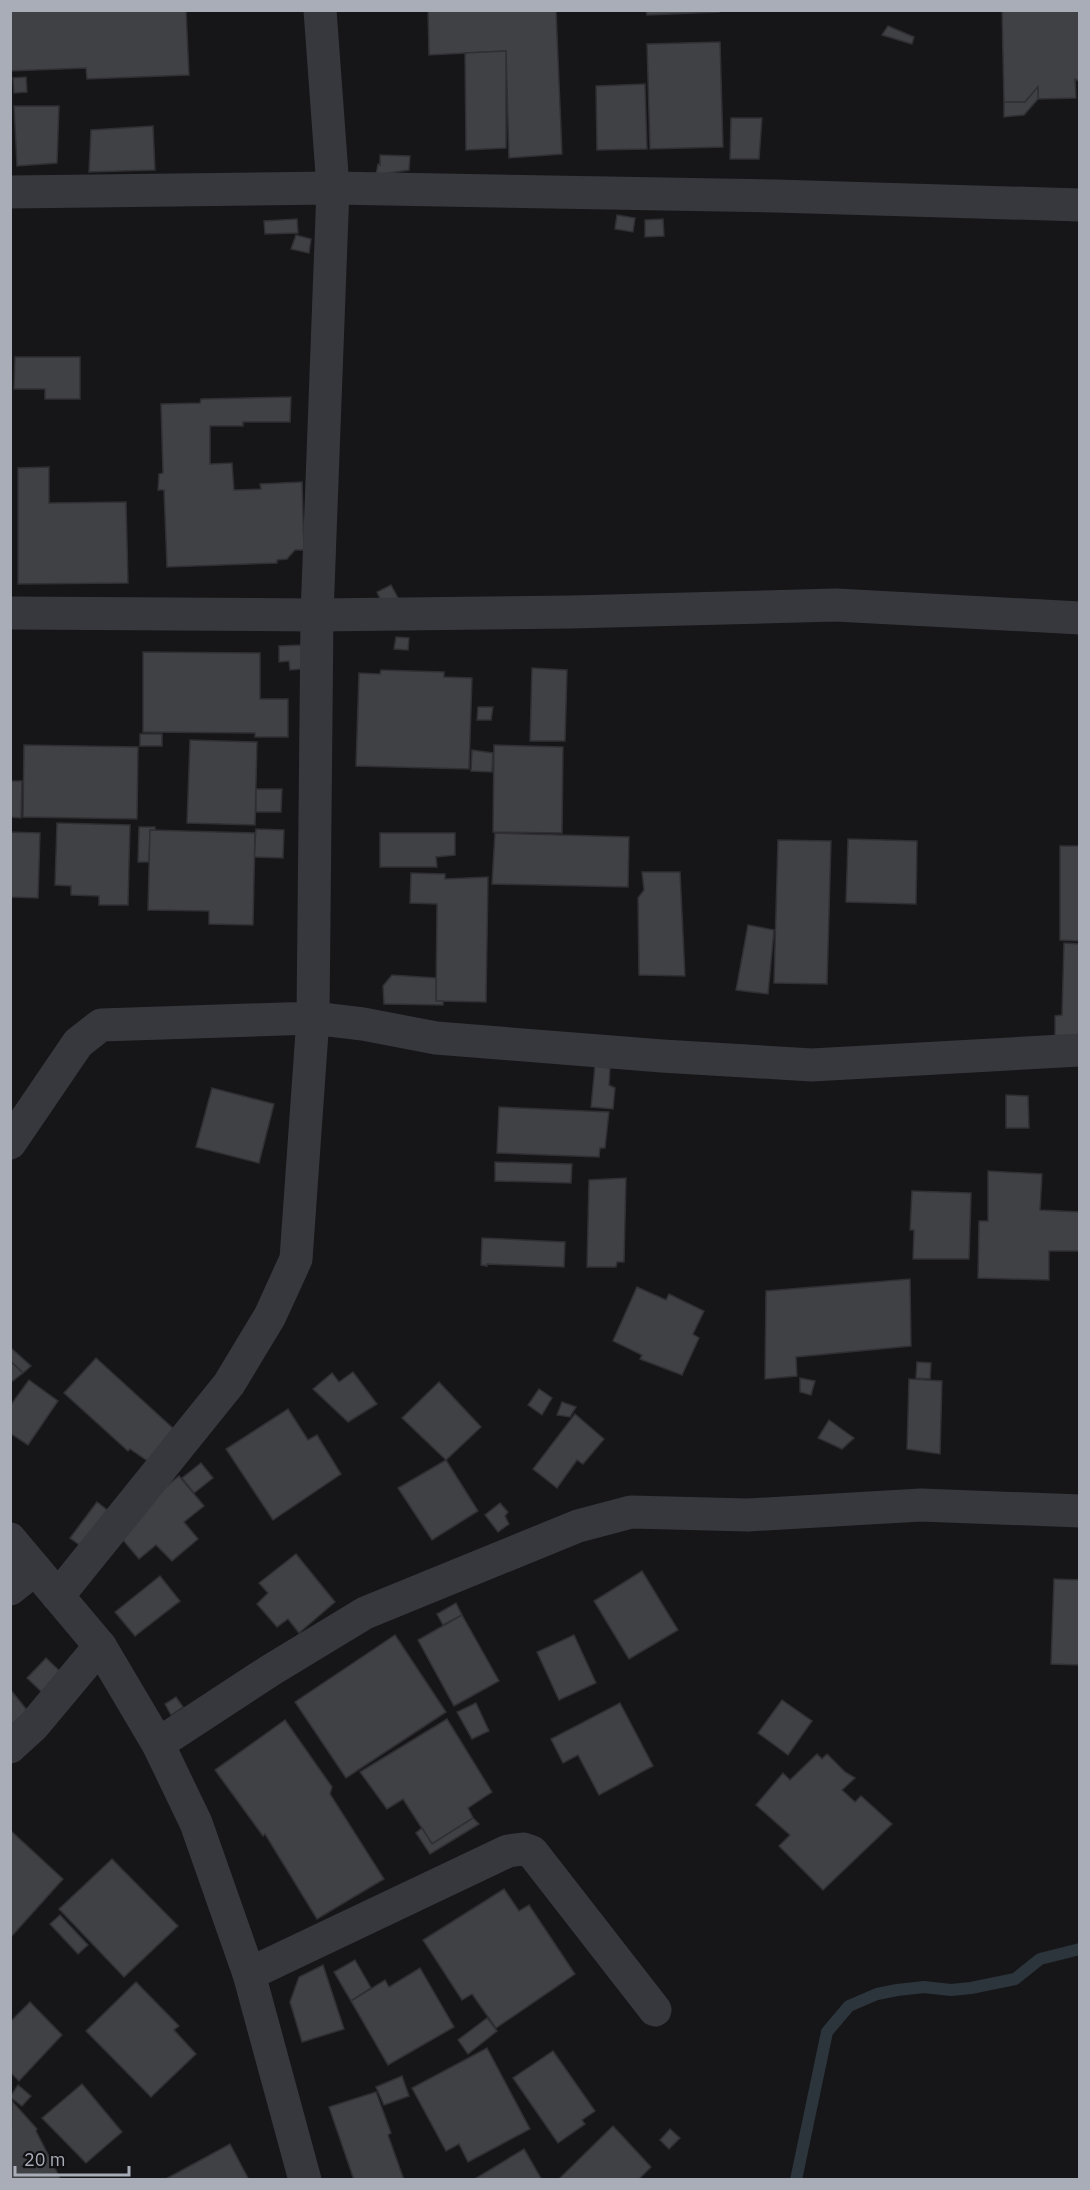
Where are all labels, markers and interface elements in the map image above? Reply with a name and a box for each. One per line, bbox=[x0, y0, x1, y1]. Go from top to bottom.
scale bar bbox=[15, 2139, 129, 2177]
text: 20 m bbox=[24, 2148, 66, 2171]

